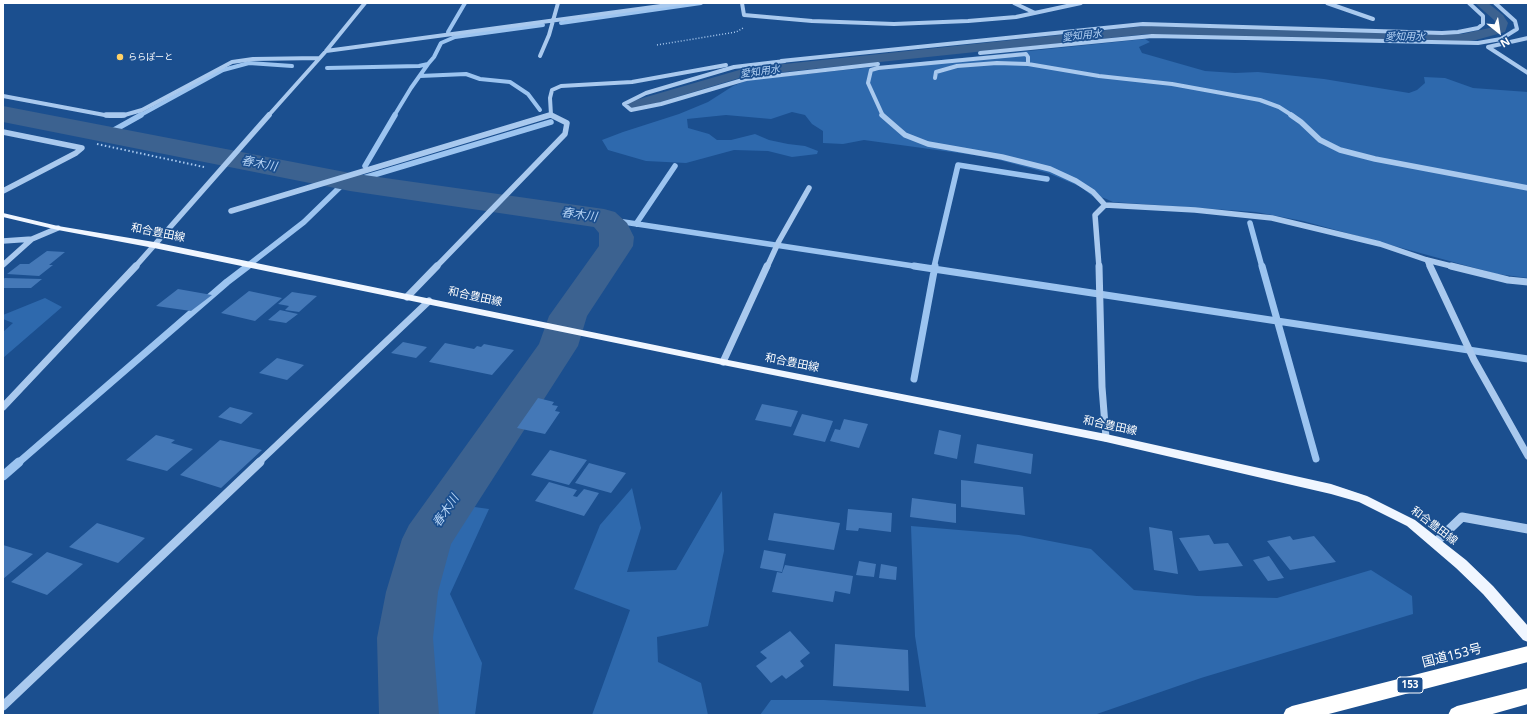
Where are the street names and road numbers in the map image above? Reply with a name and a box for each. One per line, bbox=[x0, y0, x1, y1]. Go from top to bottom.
street label: 和合豊田線 bbox=[130, 221, 186, 245]
street label: 和合豊田線 bbox=[447, 285, 503, 309]
street label: 和合豊田線 bbox=[764, 351, 820, 375]
street label: 和合豊田線 bbox=[1082, 414, 1138, 438]
street label: 和合豊田線 bbox=[1408, 504, 1460, 548]
street label: 国道153号 bbox=[1420, 641, 1484, 671]
road number: 153 bbox=[1397, 677, 1423, 693]

